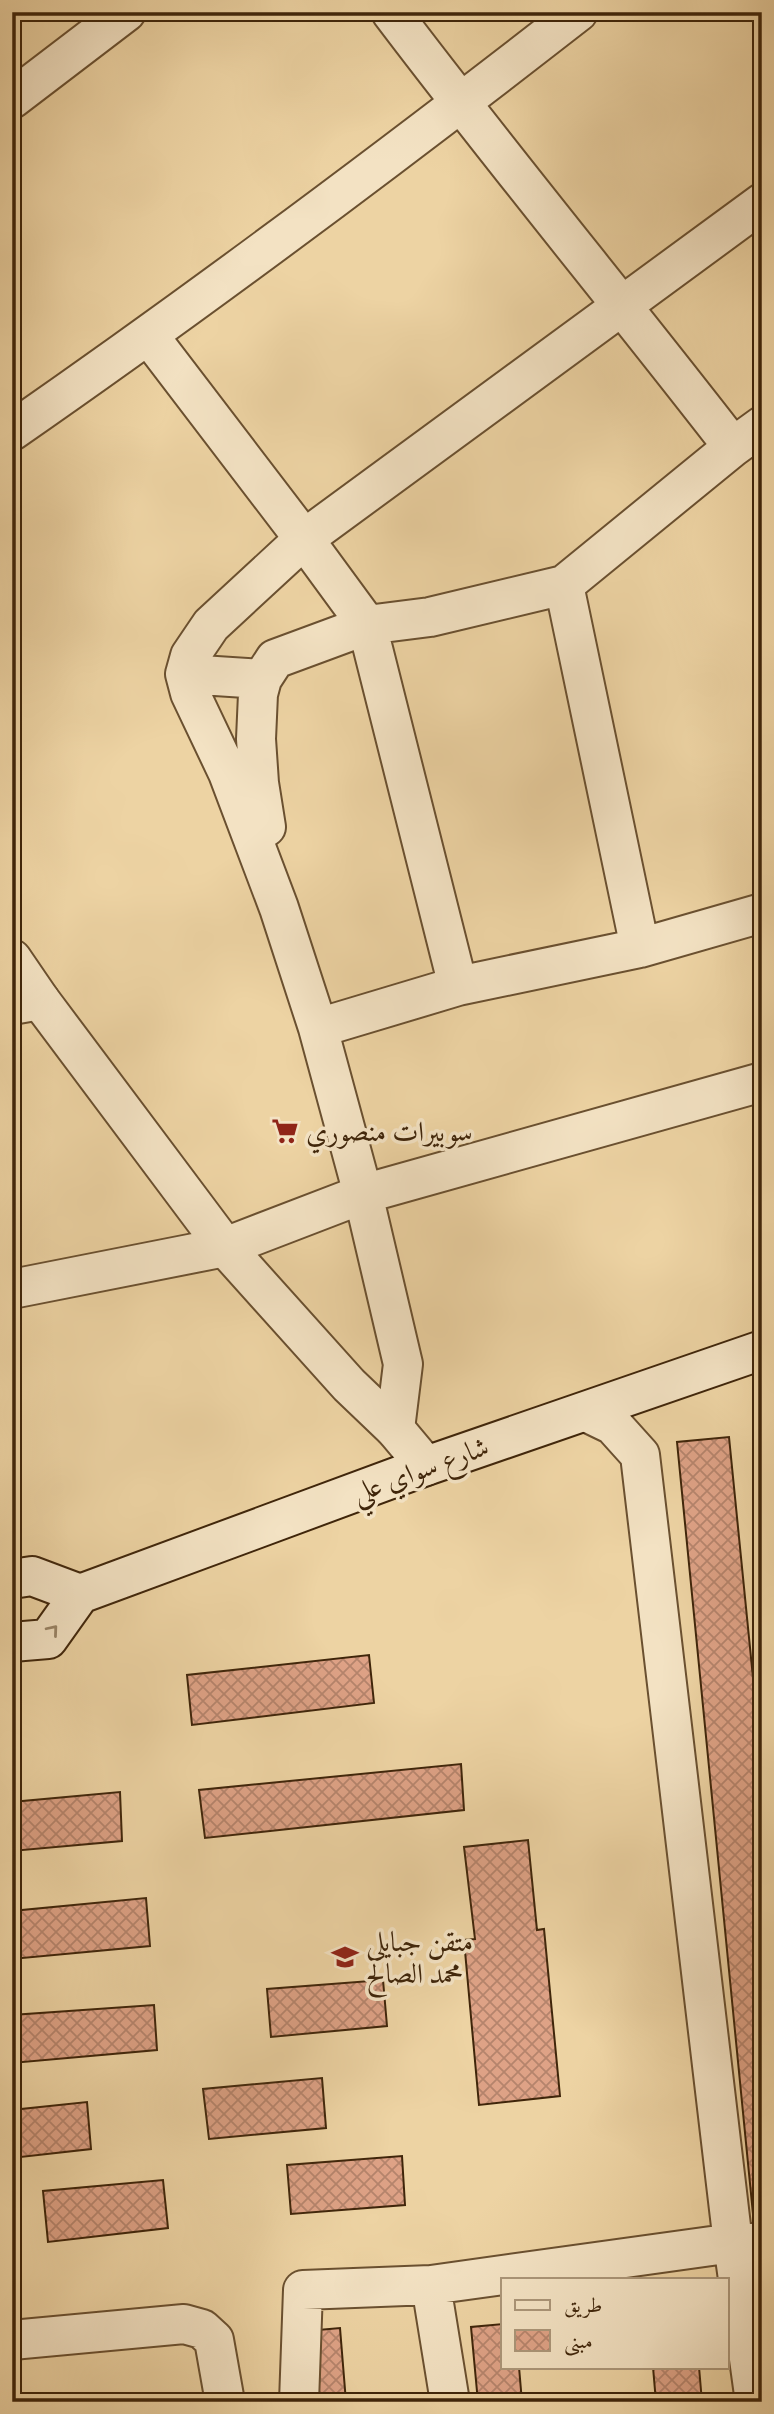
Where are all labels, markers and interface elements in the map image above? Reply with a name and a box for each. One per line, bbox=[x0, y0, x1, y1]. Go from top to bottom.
place label: سوبيرات منصوري bbox=[306, 1114, 473, 1154]
supermarket icon: سوبيرات منصوري bbox=[270, 1116, 300, 1146]
street label: شارع سواي علي bbox=[347, 1429, 497, 1519]
one-way arrow bbox=[45, 1625, 57, 1638]
place label: متقن جبايلي محمد الصالح bbox=[366, 1924, 473, 1998]
school or university icon: متقن جبايلي محمد الصالح bbox=[330, 1942, 360, 1972]
legend bbox=[501, 2278, 728, 2368]
text: طريق bbox=[564, 2292, 602, 2318]
text: مبنى bbox=[564, 2328, 593, 2356]

